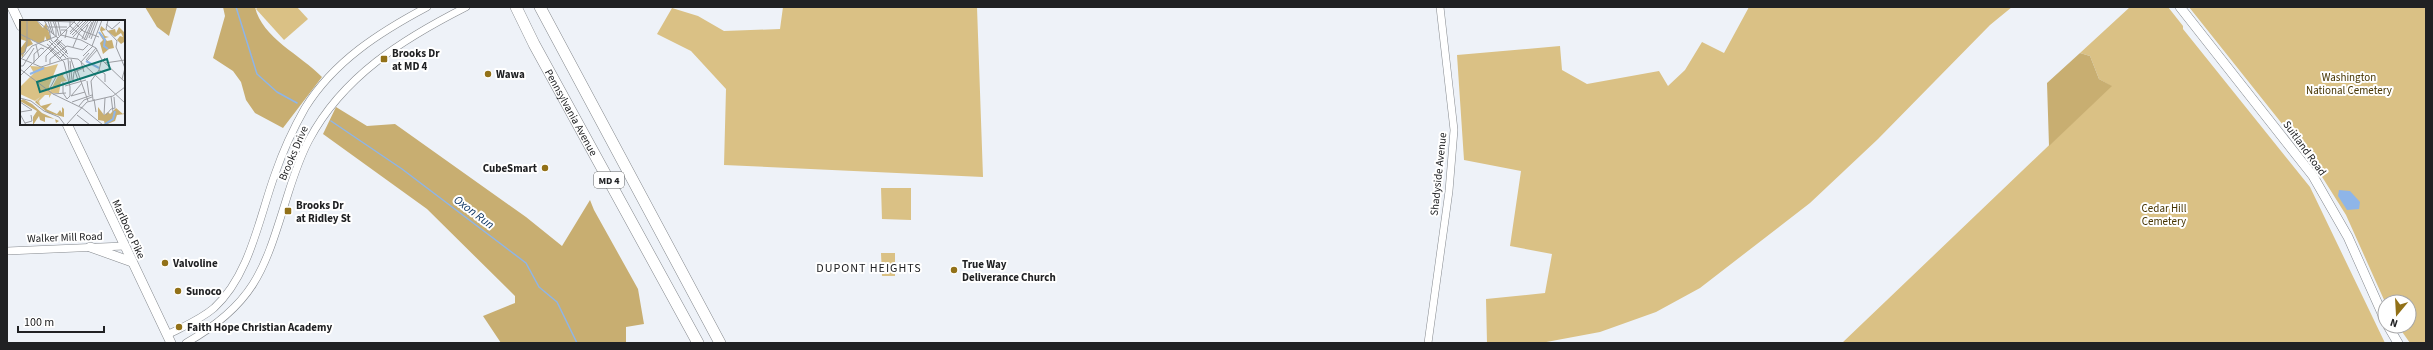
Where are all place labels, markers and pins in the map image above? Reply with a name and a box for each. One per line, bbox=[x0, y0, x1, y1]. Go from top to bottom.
place label: Brooks Dr at MD 4 bbox=[392, 46, 440, 74]
marker: Brooks Dr at MD 4 bbox=[379, 54, 389, 64]
place label: Wawa bbox=[496, 67, 525, 82]
marker: Wawa bbox=[483, 69, 493, 79]
place label: CubeSmart bbox=[483, 161, 538, 176]
marker: CubeSmart bbox=[540, 163, 550, 173]
place label: Brooks Dr at Ridley St bbox=[296, 198, 352, 226]
marker: Brooks Dr at Ridley St bbox=[283, 206, 293, 216]
place label: Valvoline bbox=[172, 256, 218, 271]
place label: True Way Deliverance Church bbox=[962, 257, 1056, 285]
marker: Valvoline bbox=[160, 258, 170, 268]
marker: True Way Deliverance Church bbox=[949, 265, 959, 275]
place label: Sunoco bbox=[186, 284, 222, 299]
marker: Sunoco bbox=[173, 286, 183, 296]
place label: Faith Hope Christian Academy bbox=[187, 320, 332, 335]
marker: Faith Hope Christian Academy bbox=[174, 322, 184, 332]

